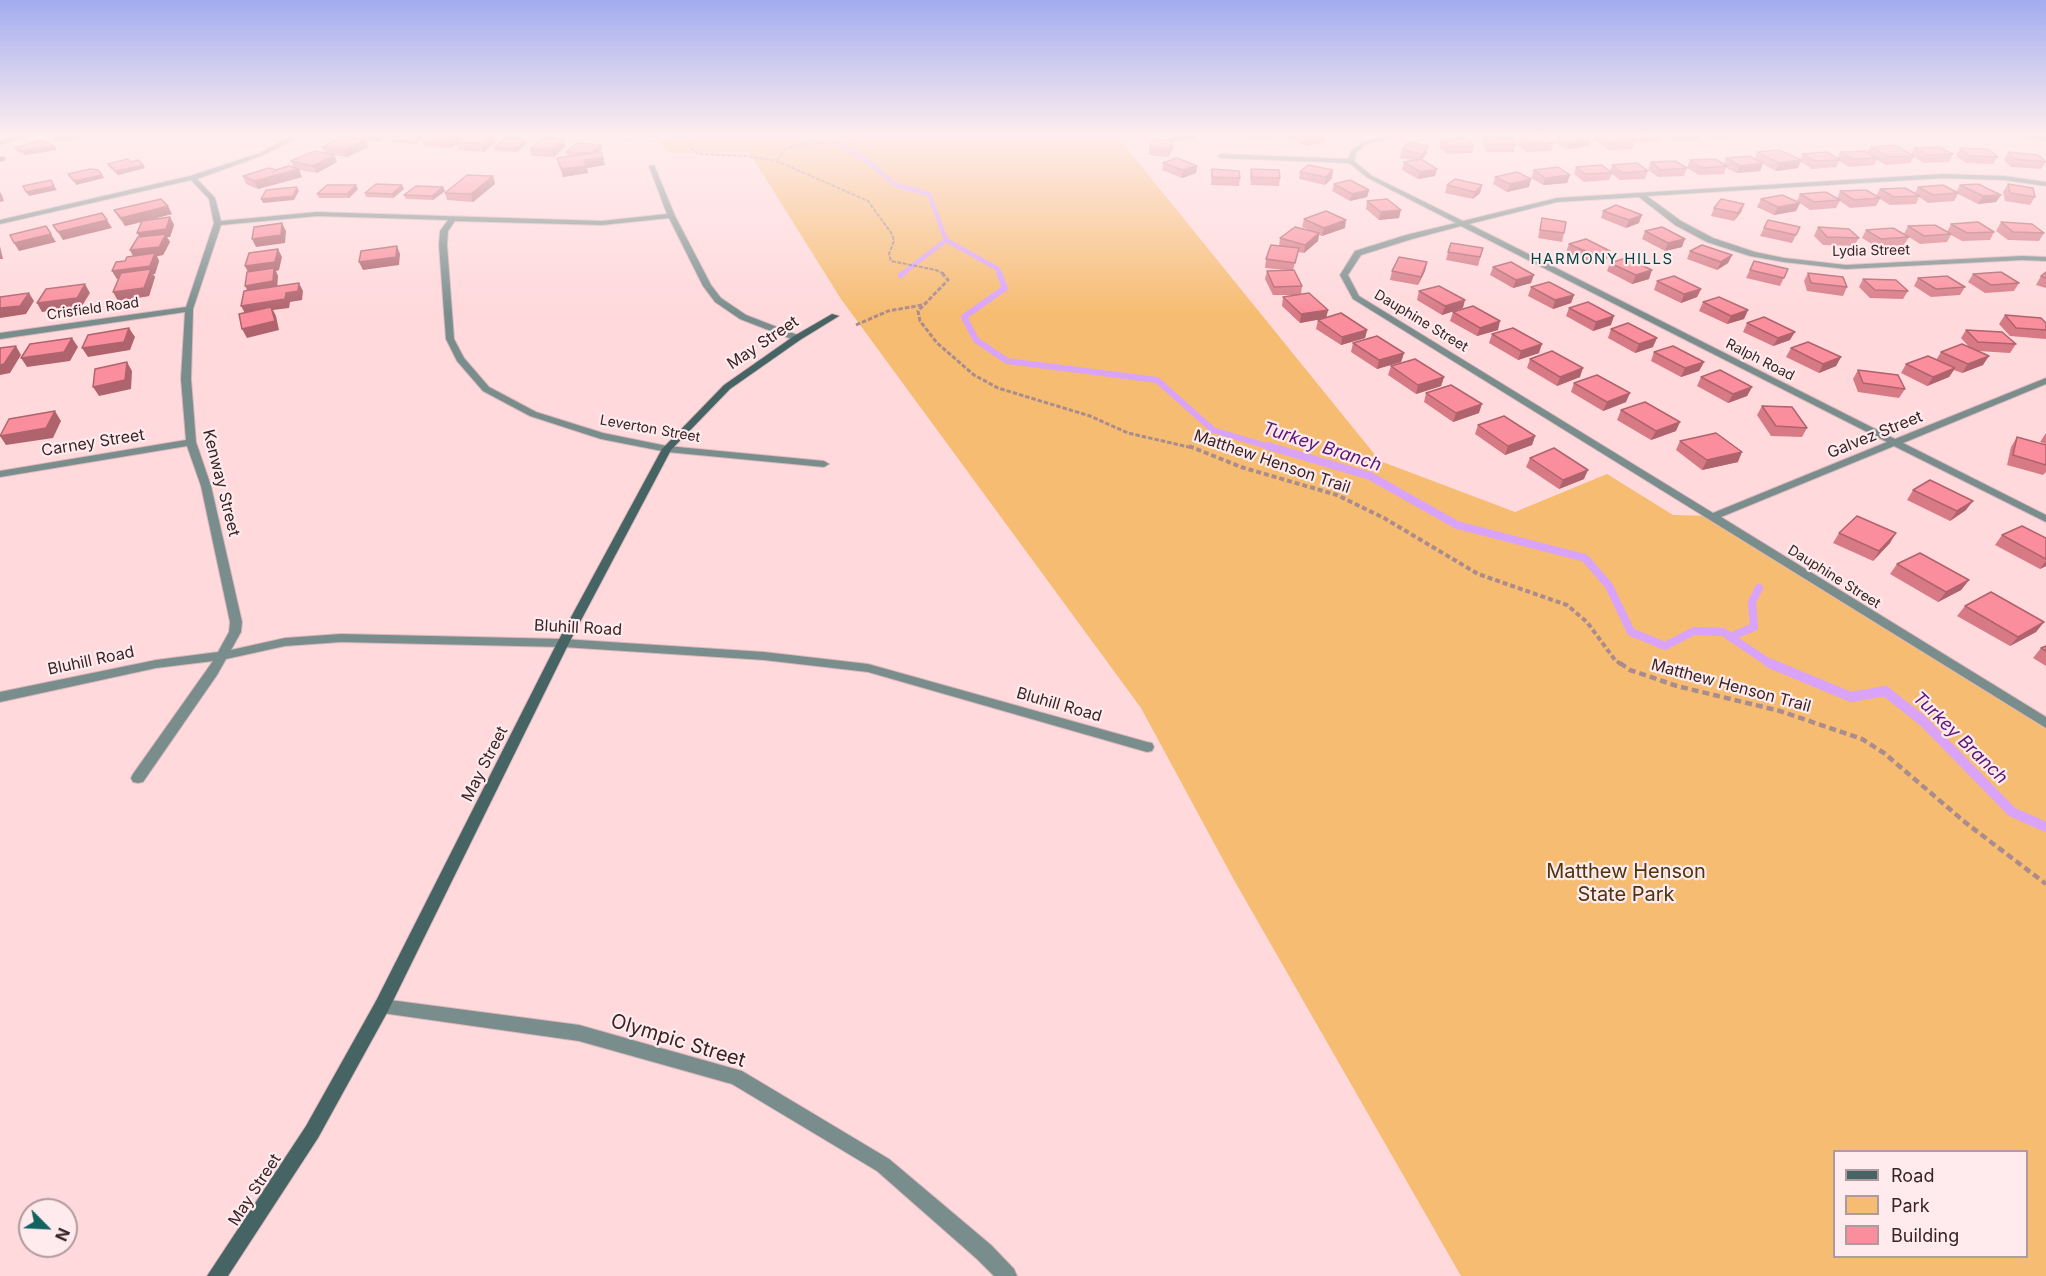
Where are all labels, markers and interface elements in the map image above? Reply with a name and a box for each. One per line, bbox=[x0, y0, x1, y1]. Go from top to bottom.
street label: Lydia Street bbox=[1832, 242, 1910, 260]
district label: HARMONY HILLS bbox=[1530, 250, 1674, 268]
street label: Dauphine Street bbox=[1371, 286, 1471, 356]
street label: Crisfield Road bbox=[46, 294, 140, 324]
street label: May Street bbox=[724, 312, 802, 374]
street label: Ralph Road bbox=[1723, 336, 1797, 384]
street label: Galvez Street bbox=[1825, 407, 1925, 463]
street label: Leverton Street bbox=[599, 412, 701, 446]
water label: Turkey Branch bbox=[1260, 418, 1384, 476]
street label: Carney Street bbox=[40, 425, 146, 461]
street label: Matthew Henson Trail bbox=[1191, 426, 1353, 498]
street label: Kenway Street bbox=[198, 428, 244, 538]
street label: Dauphine Street bbox=[1784, 542, 1884, 612]
street label: Bluhill Road bbox=[534, 616, 622, 640]
street label: Bluhill Road bbox=[46, 642, 136, 680]
street label: Matthew Henson Trail bbox=[1649, 655, 1813, 717]
street label: Bluhill Road bbox=[1014, 684, 1104, 726]
water label: Turkey Branch bbox=[1908, 687, 2012, 789]
street label: May Street bbox=[458, 723, 512, 805]
park label: Matthew Henson State Park bbox=[1546, 860, 1706, 907]
street label: Olympic Street bbox=[608, 1009, 748, 1073]
street label: May Street bbox=[225, 1150, 285, 1230]
legend bbox=[1833, 1150, 2028, 1258]
text: Road bbox=[1891, 1165, 1934, 1186]
text: Park bbox=[1891, 1195, 1930, 1216]
north arrow bbox=[18, 1198, 78, 1258]
text: N bbox=[51, 1225, 74, 1244]
text: Building bbox=[1891, 1225, 1959, 1246]

